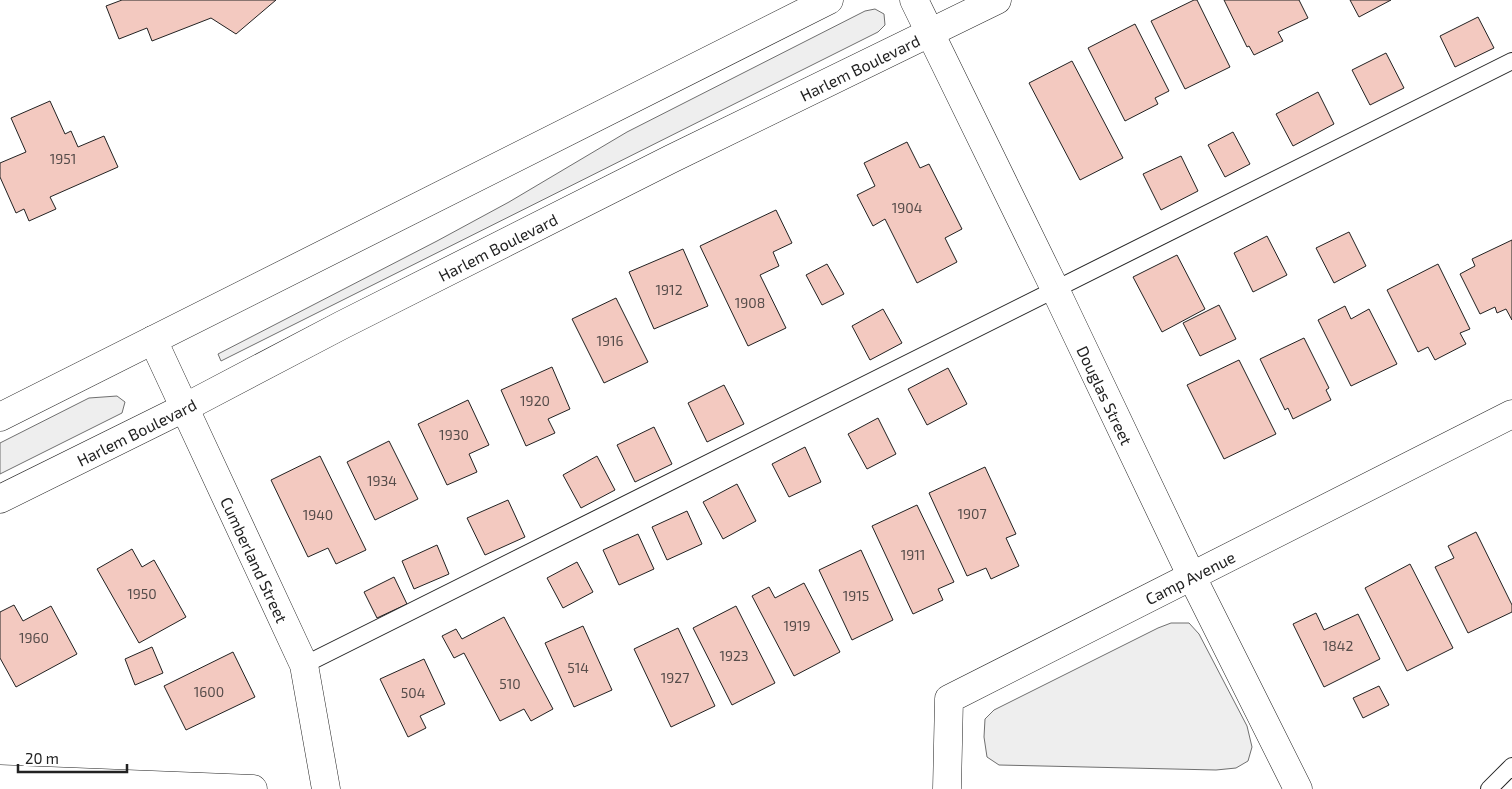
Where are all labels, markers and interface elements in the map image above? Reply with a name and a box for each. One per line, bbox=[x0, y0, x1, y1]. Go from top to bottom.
street label: Harlem Boulevard bbox=[796, 30, 923, 104]
house number: 1951 bbox=[50, 150, 76, 167]
house number: 1904 bbox=[892, 199, 922, 216]
street label: Harlem Boulevard bbox=[435, 209, 560, 284]
house number: 1912 bbox=[655, 281, 683, 298]
house number: 1908 bbox=[735, 294, 765, 311]
house number: 1916 bbox=[596, 332, 624, 349]
street label: Douglas Street bbox=[1074, 342, 1137, 448]
house number: 1920 bbox=[520, 392, 550, 409]
street label: Harlem Boulevard bbox=[73, 394, 199, 469]
house number: 1930 bbox=[439, 426, 469, 443]
house number: 1934 bbox=[367, 472, 397, 489]
street label: Cumberland Street bbox=[218, 494, 292, 625]
house number: 1907 bbox=[957, 505, 987, 522]
house number: 1940 bbox=[303, 506, 333, 523]
house number: 1911 bbox=[901, 546, 925, 563]
street label: Camp Avenue bbox=[1142, 546, 1238, 608]
house number: 1950 bbox=[127, 585, 157, 602]
house number: 1915 bbox=[843, 587, 869, 604]
house number: 1919 bbox=[783, 617, 811, 634]
house number: 1960 bbox=[19, 629, 49, 646]
house number: 1842 bbox=[1323, 637, 1353, 654]
house number: 1923 bbox=[719, 647, 749, 664]
house number: 514 bbox=[567, 659, 589, 676]
house number: 1927 bbox=[661, 669, 689, 686]
house number: 510 bbox=[499, 675, 521, 692]
house number: 1600 bbox=[194, 683, 224, 700]
house number: 504 bbox=[401, 684, 425, 701]
scale bar bbox=[18, 742, 126, 774]
text: 20 m bbox=[25, 749, 59, 767]

